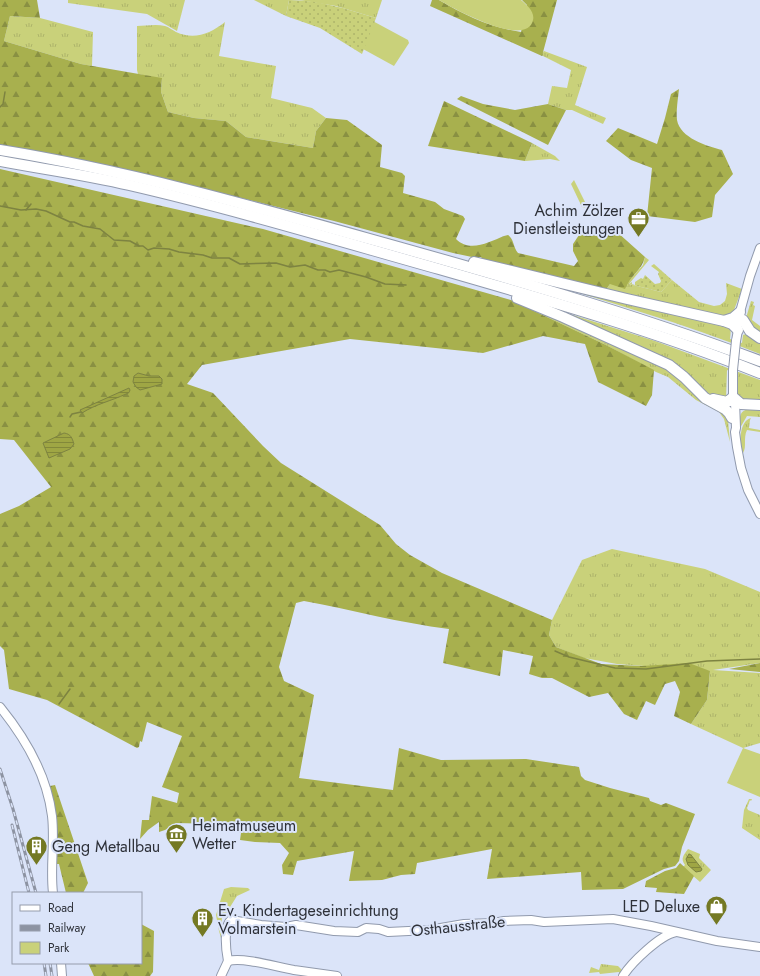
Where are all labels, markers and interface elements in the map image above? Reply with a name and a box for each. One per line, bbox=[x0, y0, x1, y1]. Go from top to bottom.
place label: Achim Zölzer Dienstleistungen bbox=[513, 199, 625, 240]
office icon: Achim Zölzer Dienstleistungen bbox=[626, 206, 652, 239]
place label: Heimatmuseum Wetter bbox=[192, 814, 296, 855]
museum icon: Heimatmuseum Wetter bbox=[164, 821, 190, 854]
building icon: Geng Metallbau bbox=[24, 833, 50, 866]
place label: Geng Metallbau bbox=[52, 835, 160, 858]
legend bbox=[12, 892, 142, 964]
shop icon: LED Deluxe bbox=[703, 893, 729, 926]
place label: LED Deluxe bbox=[622, 895, 700, 918]
text: Road bbox=[48, 899, 74, 917]
place label: Ev. Kindertageseinrichtung Volmarstein bbox=[218, 899, 399, 940]
building icon: Ev. Kindertageseinrichtung Volmarstein bbox=[189, 906, 215, 939]
street label: Osthausstraße bbox=[410, 910, 506, 942]
text: Railway bbox=[48, 919, 86, 937]
text: Park bbox=[48, 939, 70, 957]

